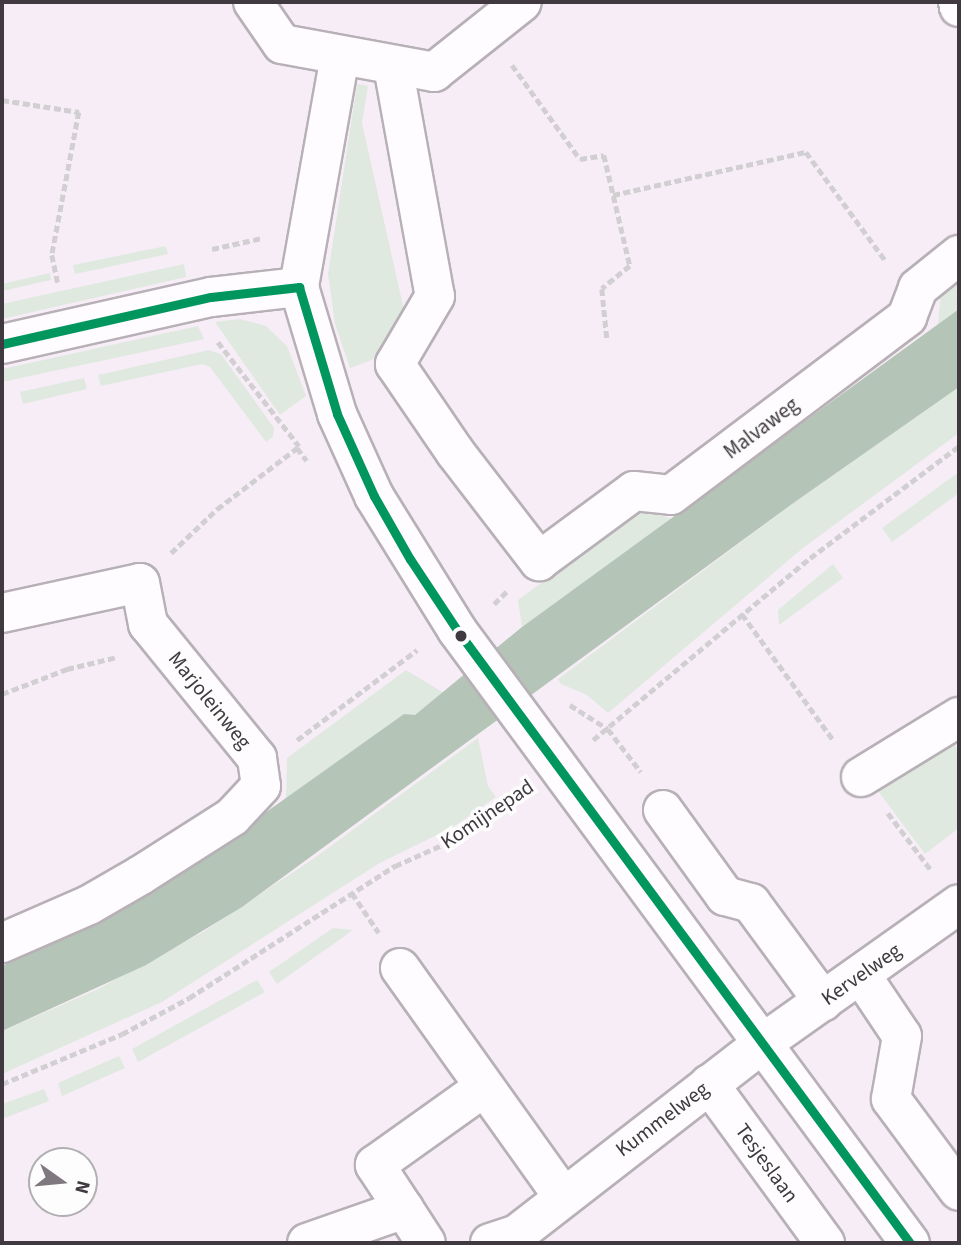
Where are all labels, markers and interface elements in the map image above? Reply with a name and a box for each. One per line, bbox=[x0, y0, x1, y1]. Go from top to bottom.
street label: Malvaweg bbox=[719, 392, 803, 464]
unlabelled marker bbox=[454, 629, 468, 643]
street label: Marjoleinweg bbox=[163, 646, 257, 754]
street label: Komijnepad bbox=[436, 774, 538, 854]
street label: Kervelweg bbox=[816, 937, 906, 1011]
street label: Kummelweg bbox=[611, 1076, 713, 1162]
street label: Tesjeslaan bbox=[730, 1119, 804, 1207]
north arrow bbox=[28, 1147, 98, 1217]
text: N bbox=[67, 1177, 97, 1197]

